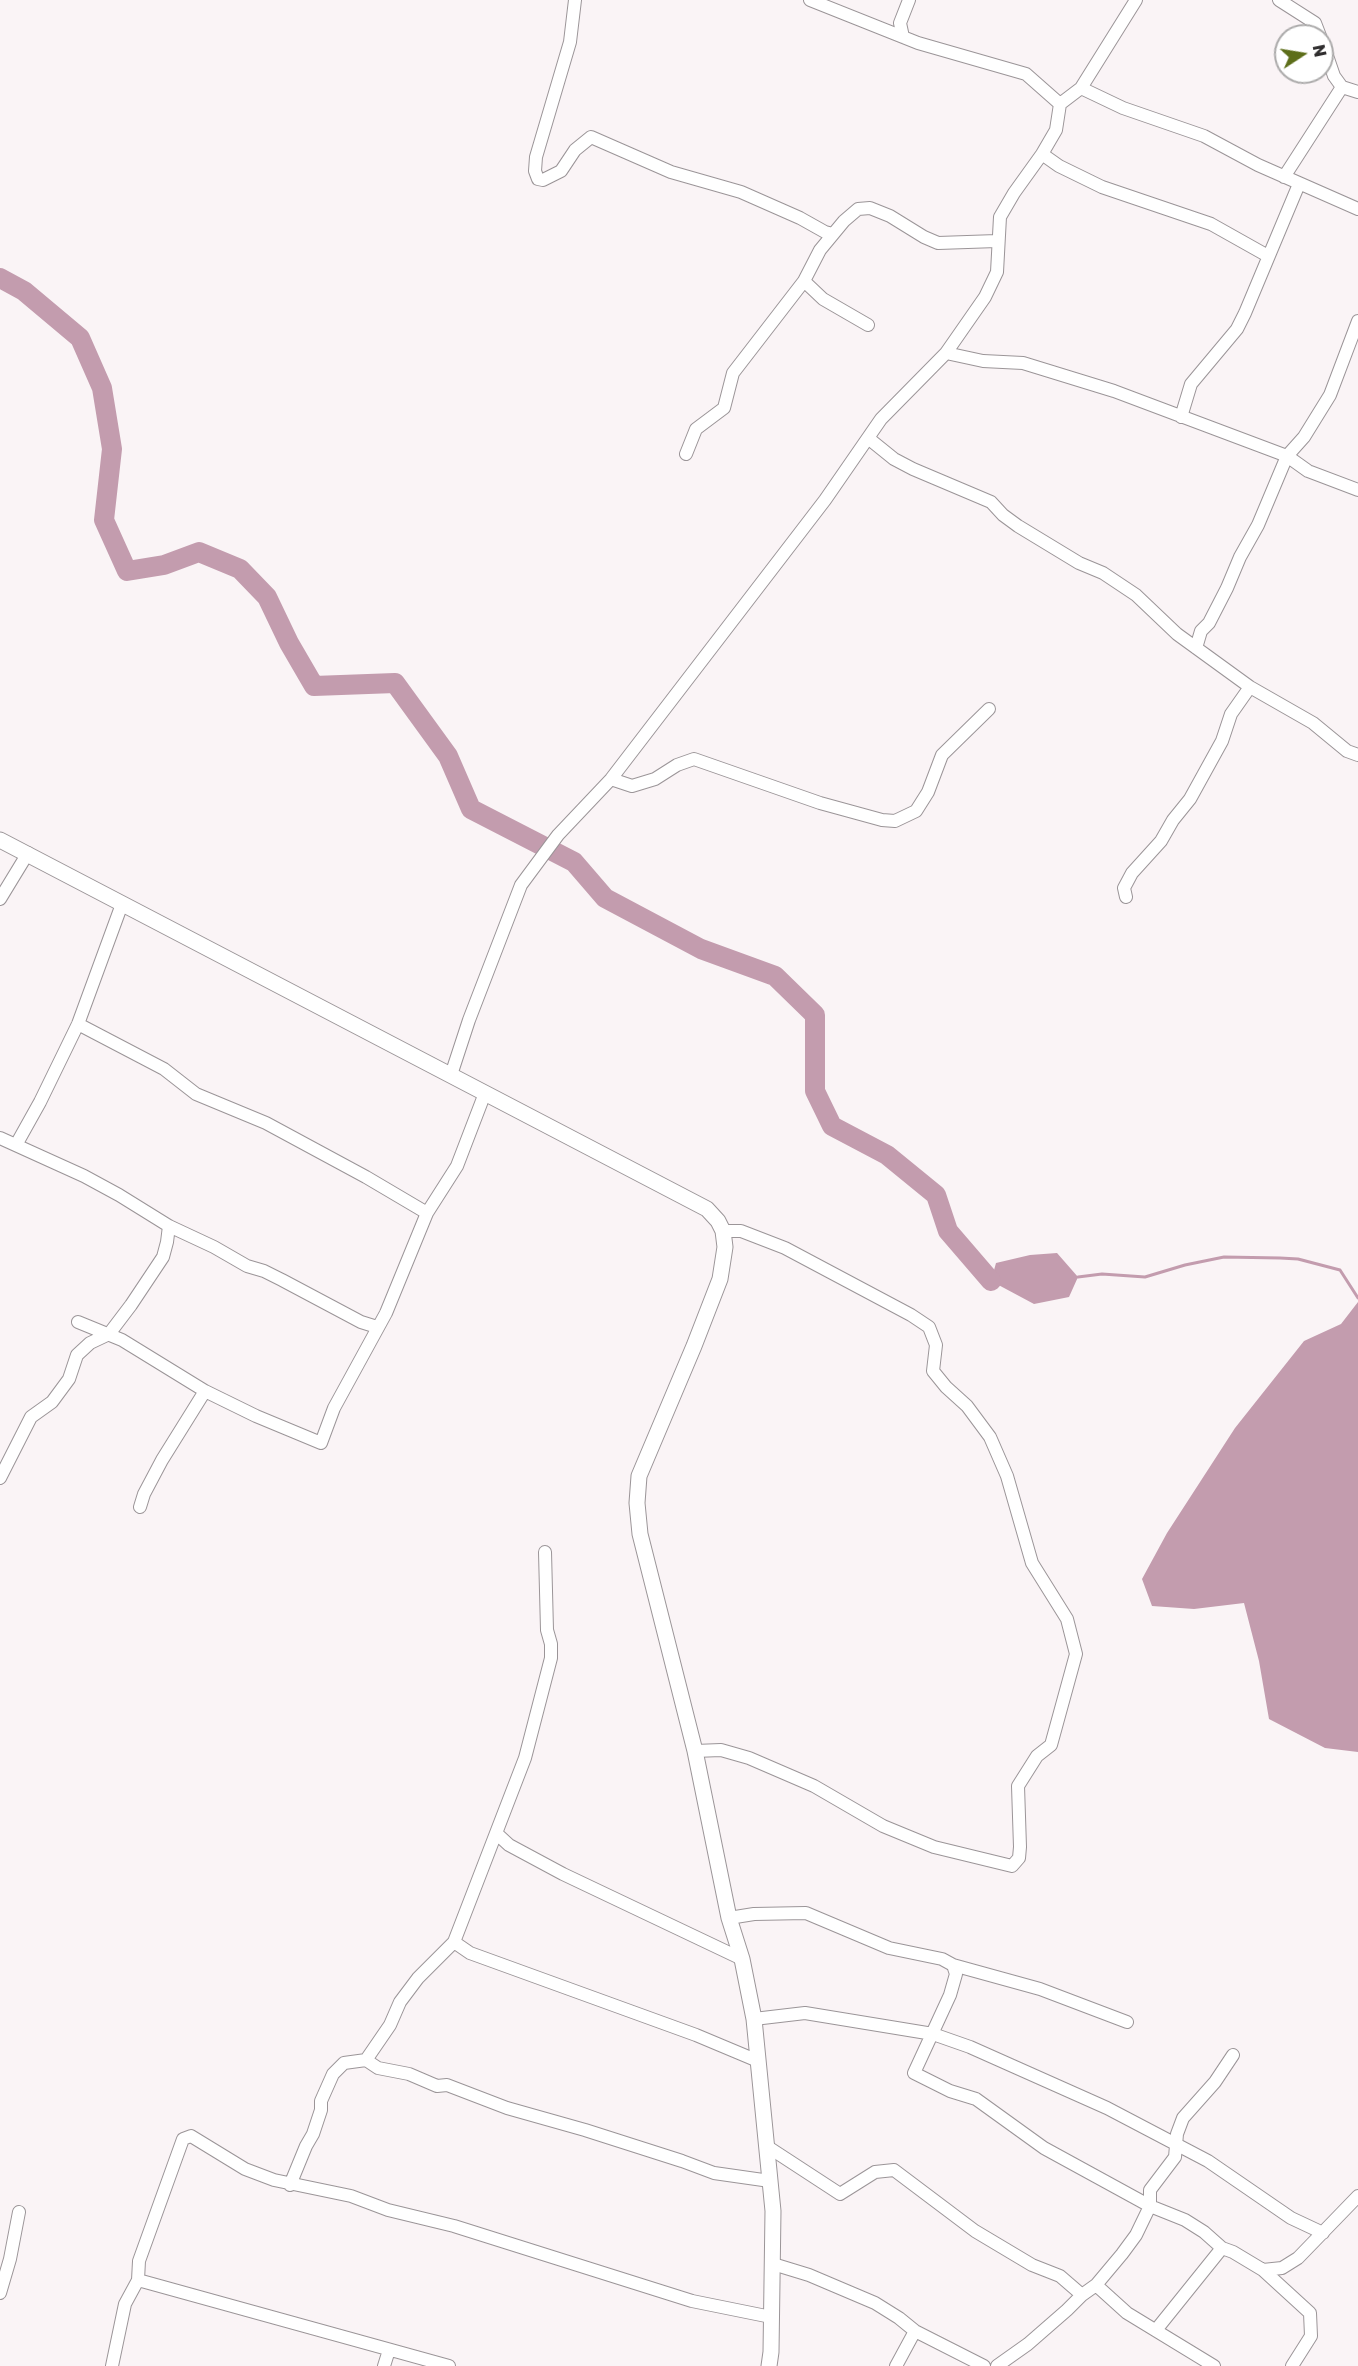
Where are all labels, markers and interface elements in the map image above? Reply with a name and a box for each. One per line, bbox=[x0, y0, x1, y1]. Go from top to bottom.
north arrow bbox=[1274, 24, 1334, 84]
text: N bbox=[1309, 43, 1331, 59]

